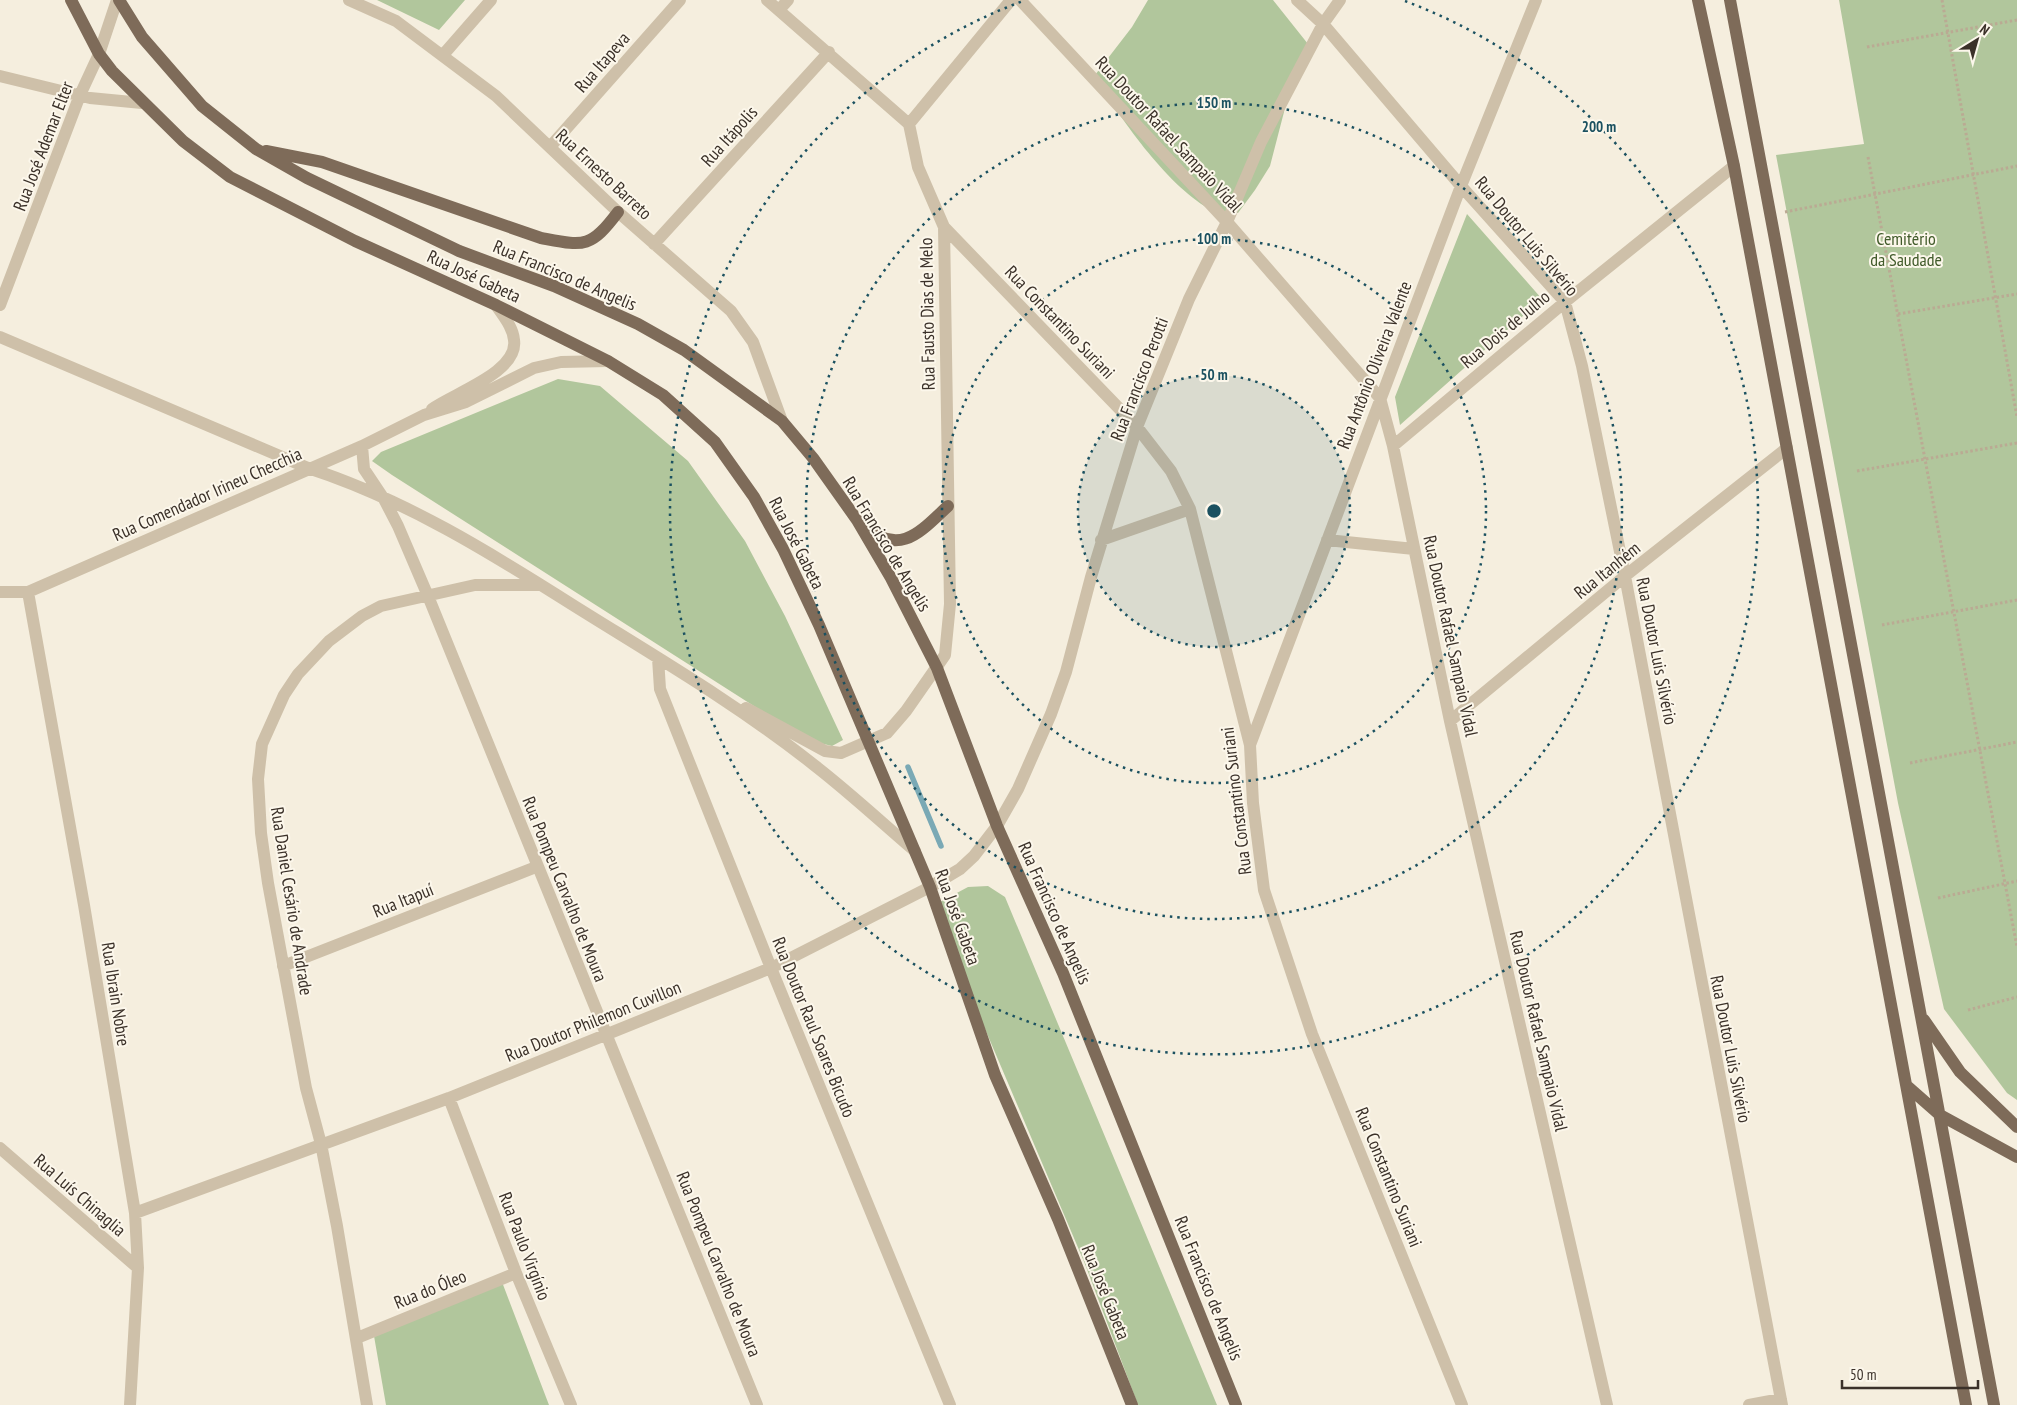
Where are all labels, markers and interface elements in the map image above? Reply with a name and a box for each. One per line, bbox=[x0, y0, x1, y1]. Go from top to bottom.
north arrow bbox=[1952, 15, 2002, 65]
text: N bbox=[1976, 20, 1993, 39]
street label: Rua Itapeva bbox=[569, 27, 635, 97]
street label: Rua Doutor Rafael Sampaio Vidal bbox=[1091, 51, 1248, 217]
street label: Rua José Ademar Elter bbox=[8, 78, 78, 214]
text: 150 m bbox=[1197, 93, 1231, 112]
street label: Rua Itápolis bbox=[696, 101, 762, 171]
text: 200 m bbox=[1582, 117, 1616, 136]
street label: Rua Ernesto Barreto bbox=[551, 123, 657, 225]
street label: Rua Doutor Luis Silvério bbox=[1470, 171, 1584, 301]
park label: Cemitério da Saudade bbox=[1870, 227, 1942, 271]
text: 100 m bbox=[1197, 229, 1231, 248]
street label: Rua Francisco de Angelis bbox=[490, 234, 640, 316]
street label: Rua Fausto Dias de Melo bbox=[914, 237, 940, 391]
street label: Rua José Gabeta bbox=[424, 244, 524, 308]
street label: Rua Constantino Suriani bbox=[1000, 261, 1120, 383]
street label: Rua Antônio Oliveira Valente bbox=[1331, 278, 1417, 452]
street label: Rua Dois de Julho bbox=[1456, 285, 1555, 373]
street label: Rua Francisco Perotti bbox=[1105, 314, 1173, 444]
text: 50 m bbox=[1200, 365, 1228, 384]
street label: Rua Comendador Irineu Checchia bbox=[109, 442, 305, 546]
street label: Rua Francisco de Angelis bbox=[838, 472, 936, 616]
street label: Rua José Gabeta bbox=[764, 493, 830, 593]
centre of rings bbox=[1205, 502, 1223, 520]
street label: Rua Doutor Rafael Sampaio Vidal bbox=[1418, 533, 1484, 739]
street label: Rua Itanhém bbox=[1569, 536, 1645, 604]
street label: Rua Doutor Luis Silvério bbox=[1631, 575, 1683, 727]
street label: Rua Constantino Suriani bbox=[1216, 726, 1256, 876]
street label: Rua Pompeu Carvalho de Moura bbox=[517, 793, 613, 985]
street label: Rua Daniel Cesário de Andrade bbox=[266, 805, 318, 997]
street label: Rua Francisco de Angelis bbox=[1013, 838, 1097, 988]
street label: Rua José Gabeta bbox=[930, 866, 986, 968]
street label: Rua Itapuí bbox=[369, 877, 437, 923]
street label: Rua Doutor Rafael Sampaio Vidal bbox=[1505, 928, 1573, 1134]
street label: Rua Doutor Raul Soares Bicudo bbox=[767, 933, 861, 1121]
street label: Rua Ibrain Nobre bbox=[96, 940, 136, 1048]
street label: Rua Doutor Luis Silvério bbox=[1705, 973, 1757, 1125]
street label: Rua Doutor Philemon Cuvillon bbox=[502, 975, 684, 1067]
street label: Rua Constantino Suriani bbox=[1350, 1104, 1428, 1250]
street label: Rua Luís Chinaglia bbox=[29, 1149, 131, 1241]
street label: Rua Pompeu Carvalho de Moura bbox=[671, 1168, 767, 1360]
street label: Rua Paulo Virgínio bbox=[494, 1189, 556, 1303]
street label: Rua Francisco de Angelis bbox=[1170, 1213, 1248, 1363]
street label: Rua José Gabeta bbox=[1077, 1241, 1135, 1343]
street label: Rua do Óleo bbox=[390, 1264, 470, 1314]
scale bar bbox=[1842, 1358, 1978, 1390]
text: 50 m bbox=[1850, 1365, 1876, 1384]

